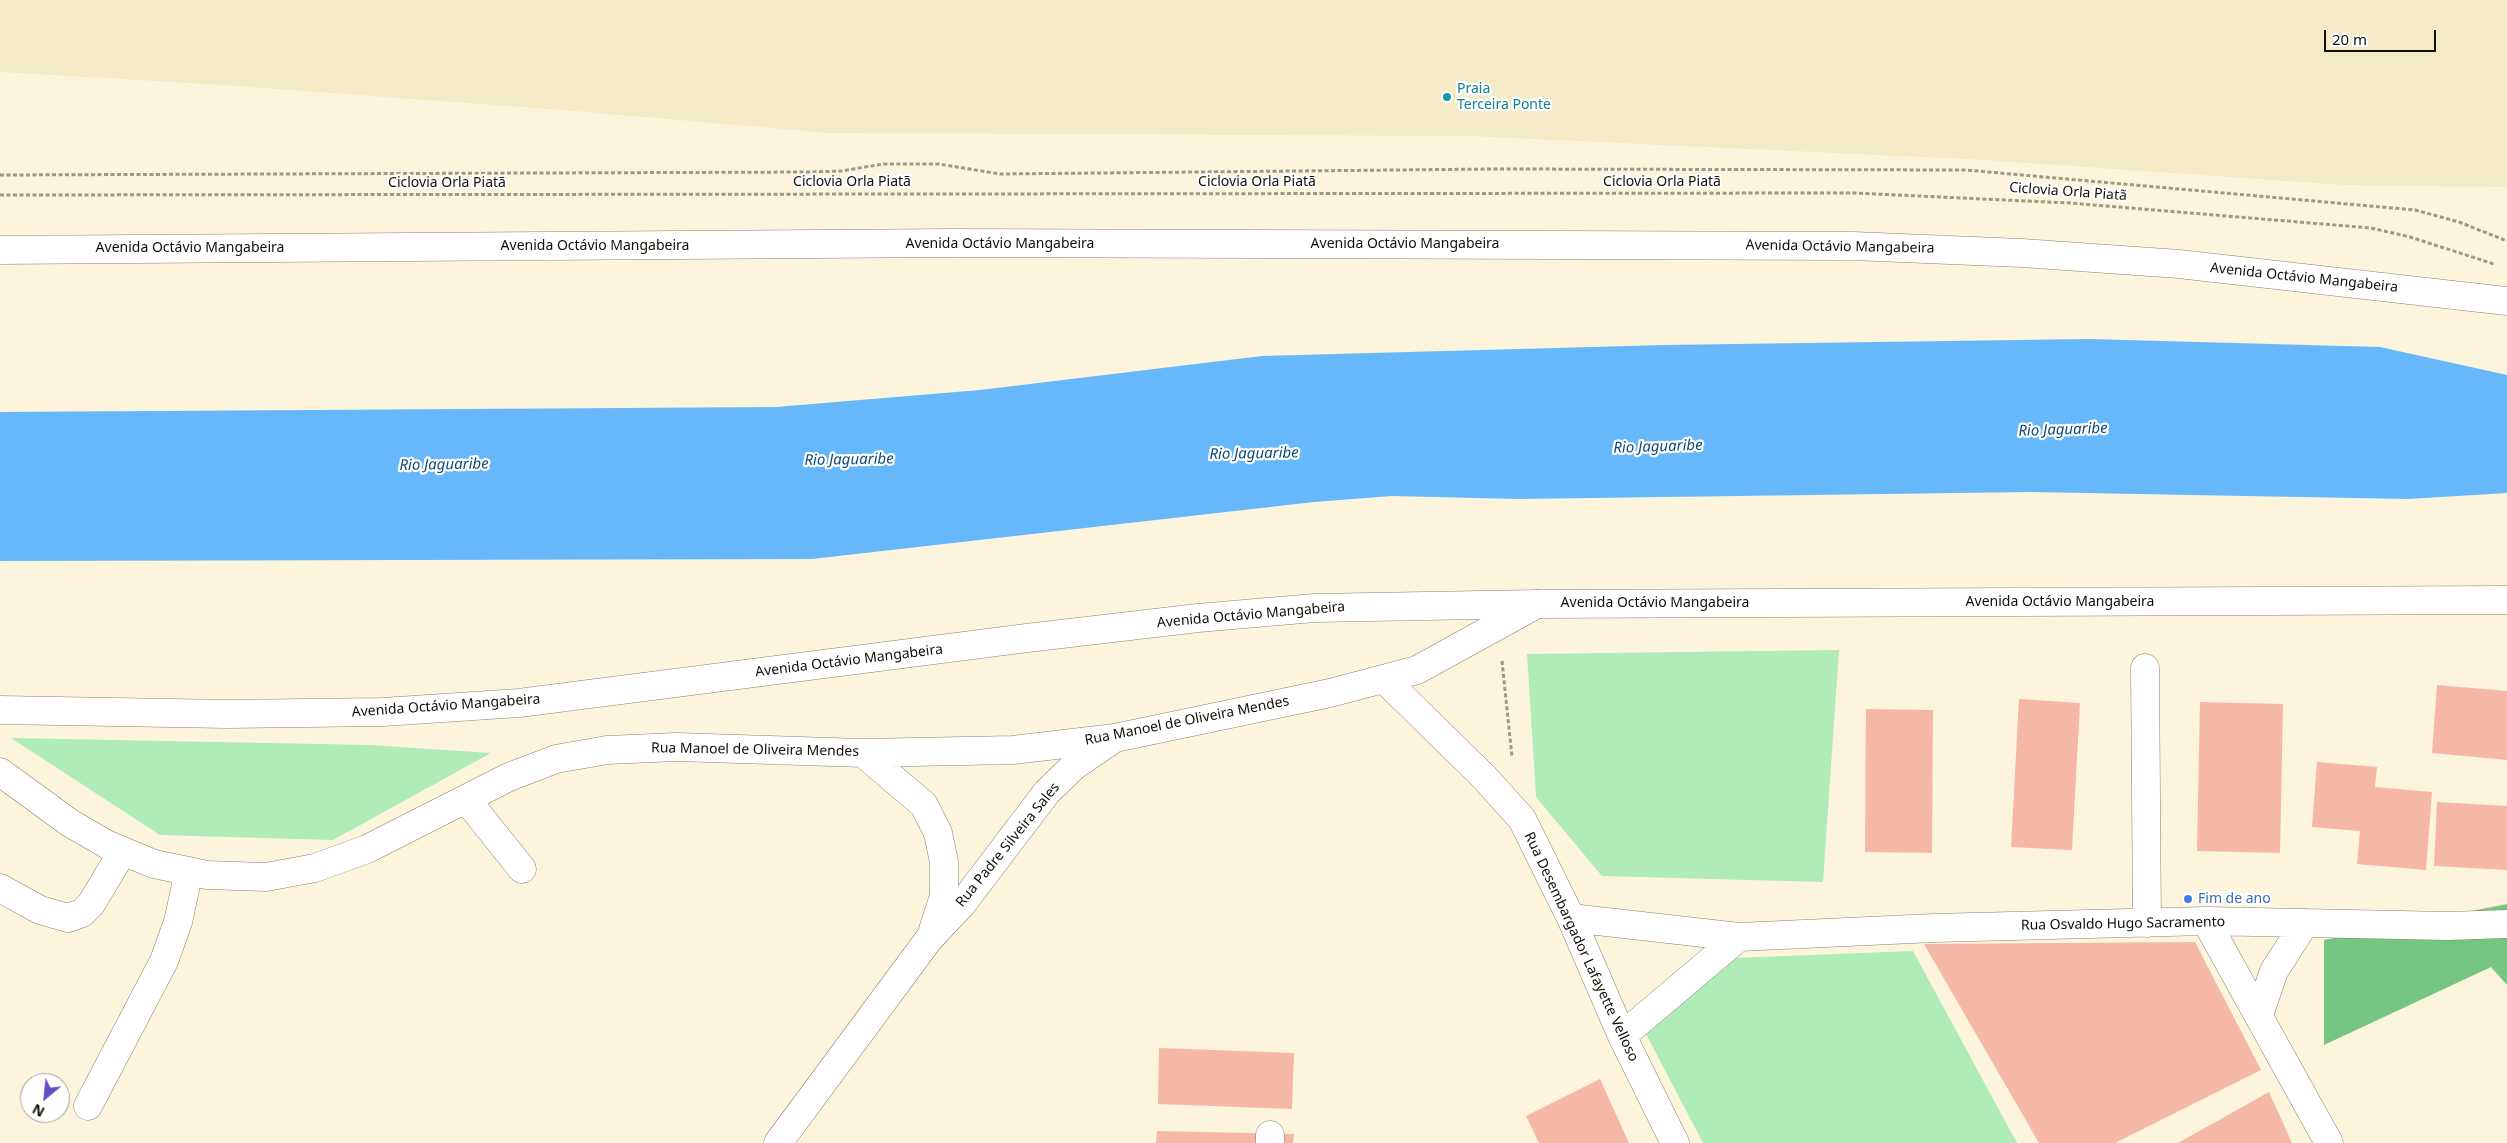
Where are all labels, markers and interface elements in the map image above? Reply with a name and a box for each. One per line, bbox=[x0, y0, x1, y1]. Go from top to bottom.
scale bar bbox=[2327, 20, 2440, 52]
text: 20 m bbox=[2332, 29, 2367, 49]
place label: Praia Terceira Ponte bbox=[1457, 81, 1551, 114]
marker: Praia Terceira Ponte bbox=[1441, 91, 1453, 103]
street label: Ciclovia Orla Piatã bbox=[793, 174, 911, 190]
street label: Ciclovia Orla Piatã bbox=[1198, 174, 1316, 190]
street label: Ciclovia Orla Piatã bbox=[1603, 174, 1721, 190]
street label: Ciclovia Orla Piatã bbox=[388, 175, 506, 191]
street label: Ciclovia Orla Piatã bbox=[2009, 180, 2127, 204]
street label: Avenida Octávio Mangabeira bbox=[906, 236, 1094, 252]
street label: Avenida Octávio Mangabeira bbox=[1311, 236, 1499, 252]
street label: Avenida Octávio Mangabeira bbox=[1745, 237, 1935, 257]
street label: Avenida Octávio Mangabeira bbox=[501, 238, 689, 254]
street label: Avenida Octávio Mangabeira bbox=[96, 240, 284, 256]
street label: Avenida Octávio Mangabeira bbox=[2209, 260, 2399, 296]
water label: Rio Jaguaribe bbox=[2018, 419, 2108, 441]
water label: Rio Jaguaribe bbox=[1613, 436, 1703, 458]
water label: Rio Jaguaribe bbox=[1209, 444, 1299, 464]
water label: Rio Jaguaribe bbox=[804, 450, 894, 470]
water label: Rio Jaguaribe bbox=[399, 455, 489, 475]
street label: Avenida Octávio Mangabeira bbox=[1966, 594, 2154, 610]
street label: Avenida Octávio Mangabeira bbox=[1561, 595, 1749, 611]
street label: Avenida Octávio Mangabeira bbox=[1156, 598, 1346, 632]
street label: Avenida Octávio Mangabeira bbox=[754, 641, 944, 681]
street label: Avenida Octávio Mangabeira bbox=[351, 691, 541, 721]
street label: Rua Manoel de Oliveira Mendes bbox=[1083, 693, 1291, 749]
street label: Rua Manoel de Oliveira Mendes bbox=[651, 740, 859, 760]
street label: Rua Padre Silveira Sales bbox=[953, 779, 1063, 911]
street label: Rua Desembargador Lafayette Velloso bbox=[1520, 830, 1642, 1064]
place label: Fim de ano bbox=[2198, 891, 2271, 907]
marker: Fim de ano bbox=[2182, 893, 2194, 905]
street label: Rua Osvaldo Hugo Sacramento bbox=[2021, 914, 2225, 934]
north arrow bbox=[20, 1073, 70, 1123]
text: N bbox=[29, 1100, 48, 1122]

